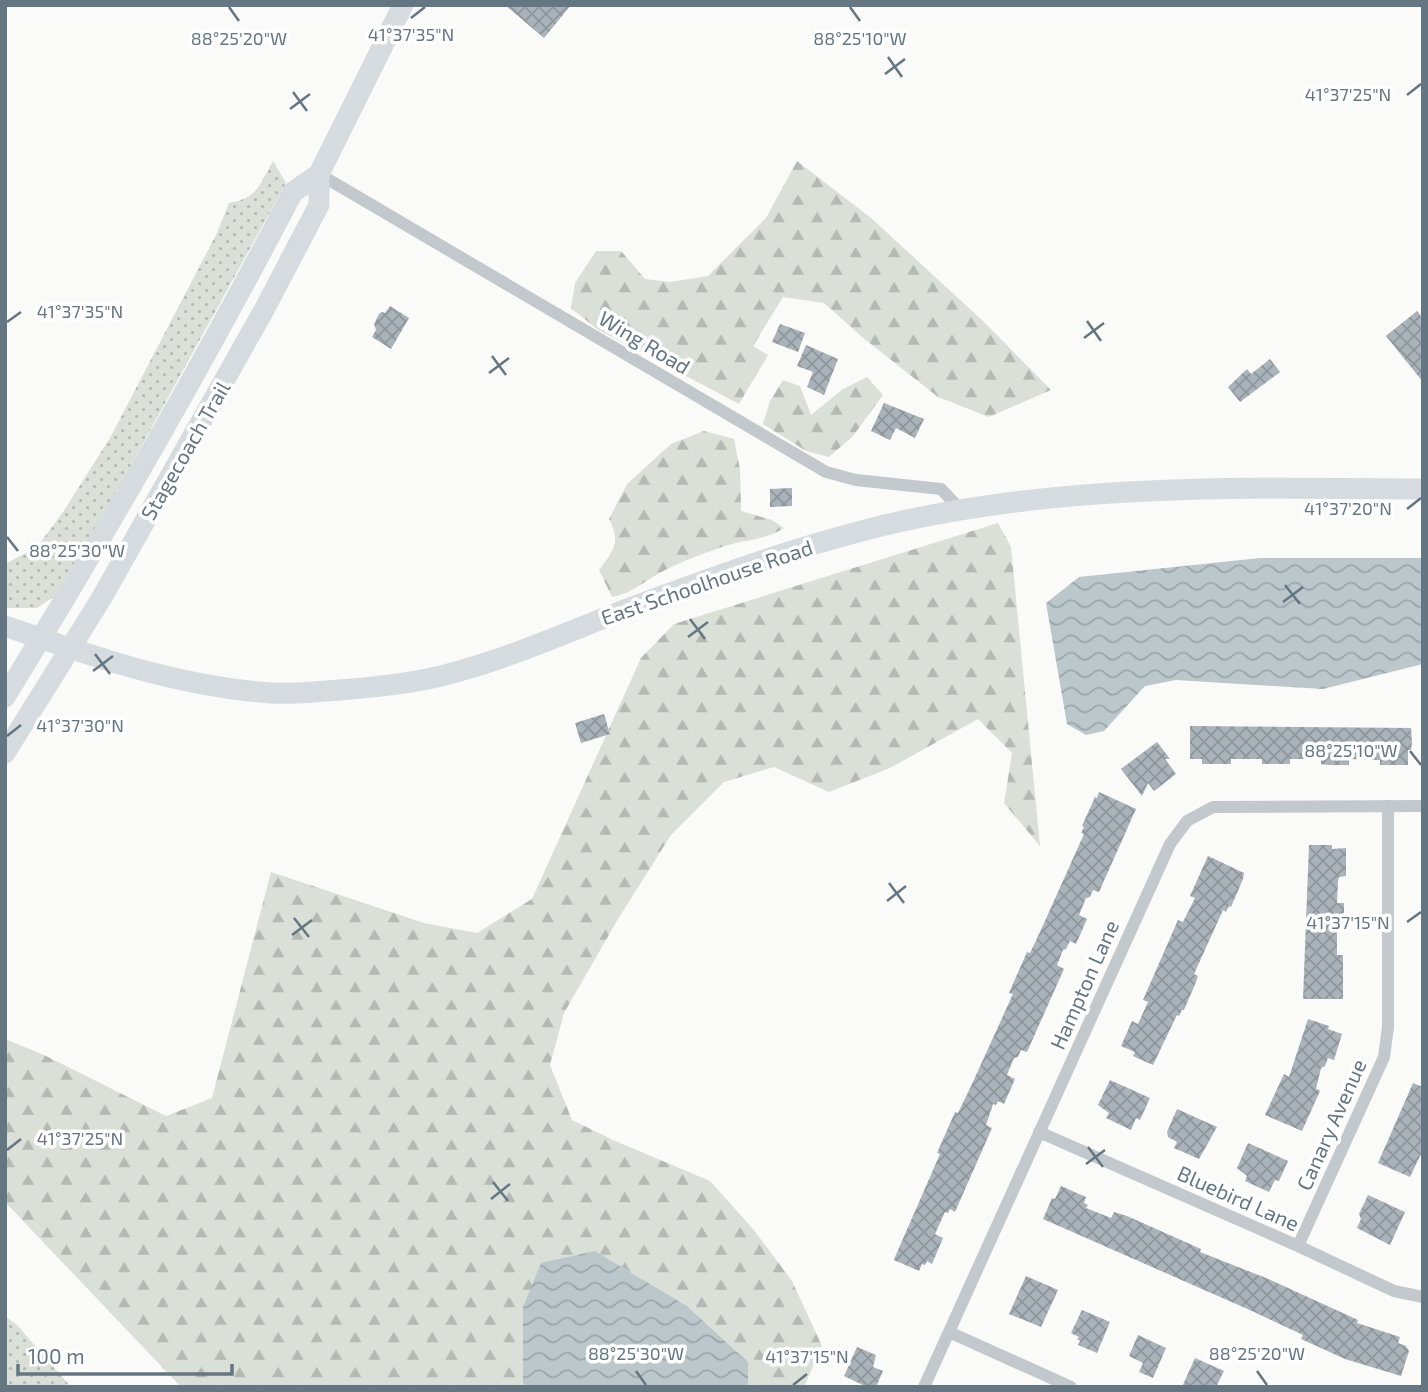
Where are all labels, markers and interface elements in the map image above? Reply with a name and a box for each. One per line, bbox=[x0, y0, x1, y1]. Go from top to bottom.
text: 41°37'35"N bbox=[368, 23, 454, 45]
text: 88°25'20"W bbox=[191, 27, 287, 49]
text: 88°25'10"W bbox=[813, 27, 907, 49]
text: 41°37'25"N bbox=[1305, 83, 1391, 105]
text: 41°37'35"N bbox=[37, 300, 123, 322]
street label: Wing Road bbox=[595, 305, 695, 379]
street label: Stagecoach Trail bbox=[135, 376, 235, 524]
text: 41°37'20"N bbox=[1304, 497, 1392, 519]
street label: East Schoolhouse Road bbox=[597, 534, 816, 630]
text: 88°25'30"W bbox=[29, 539, 125, 561]
text: 41°37'30"N bbox=[36, 714, 124, 736]
text: 88°25'10"W bbox=[1304, 739, 1398, 761]
text: 41°37'15"N bbox=[1306, 911, 1390, 933]
street label: Hampton Lane bbox=[1044, 916, 1123, 1053]
street label: Canary Avenue bbox=[1291, 1055, 1371, 1194]
text: 41°37'25"N bbox=[37, 1127, 123, 1149]
street label: Bluebird Lane bbox=[1174, 1160, 1303, 1236]
scale bar bbox=[18, 1332, 231, 1376]
text: 88°25'30"W bbox=[588, 1342, 684, 1364]
text: 88°25'20"W bbox=[1209, 1342, 1305, 1364]
text: 100 m bbox=[28, 1343, 85, 1368]
text: 41°37'15"N bbox=[765, 1345, 849, 1367]

